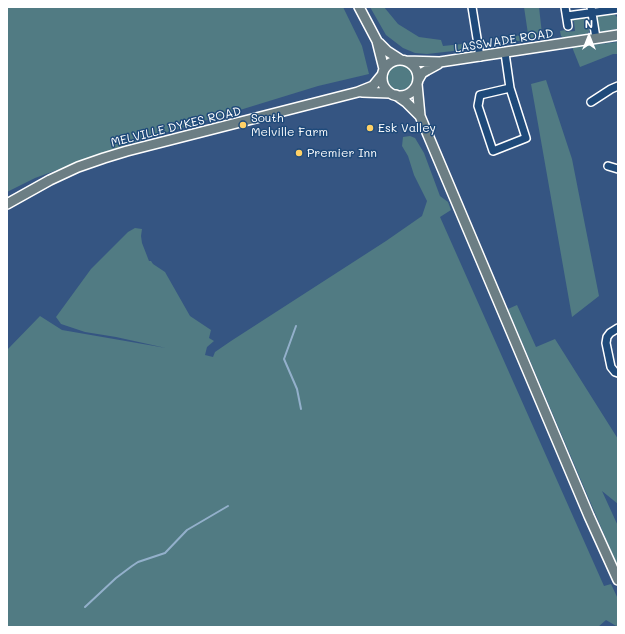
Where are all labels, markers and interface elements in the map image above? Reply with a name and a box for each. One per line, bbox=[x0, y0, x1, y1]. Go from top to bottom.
north arrow bbox=[569, 16, 609, 56]
text: N bbox=[585, 16, 593, 31]
street label: LASSWADE ROAD bbox=[454, 26, 554, 56]
street label: MELVILLE DYKES ROAD bbox=[109, 104, 243, 150]
place label: South Melville Farm bbox=[251, 111, 328, 139]
marker: South Melville Farm bbox=[238, 120, 248, 130]
place label: Esk Valley bbox=[378, 121, 436, 135]
marker: Esk Valley bbox=[365, 123, 375, 133]
place label: Premier Inn bbox=[307, 146, 377, 160]
marker: Premier Inn bbox=[294, 148, 304, 158]

